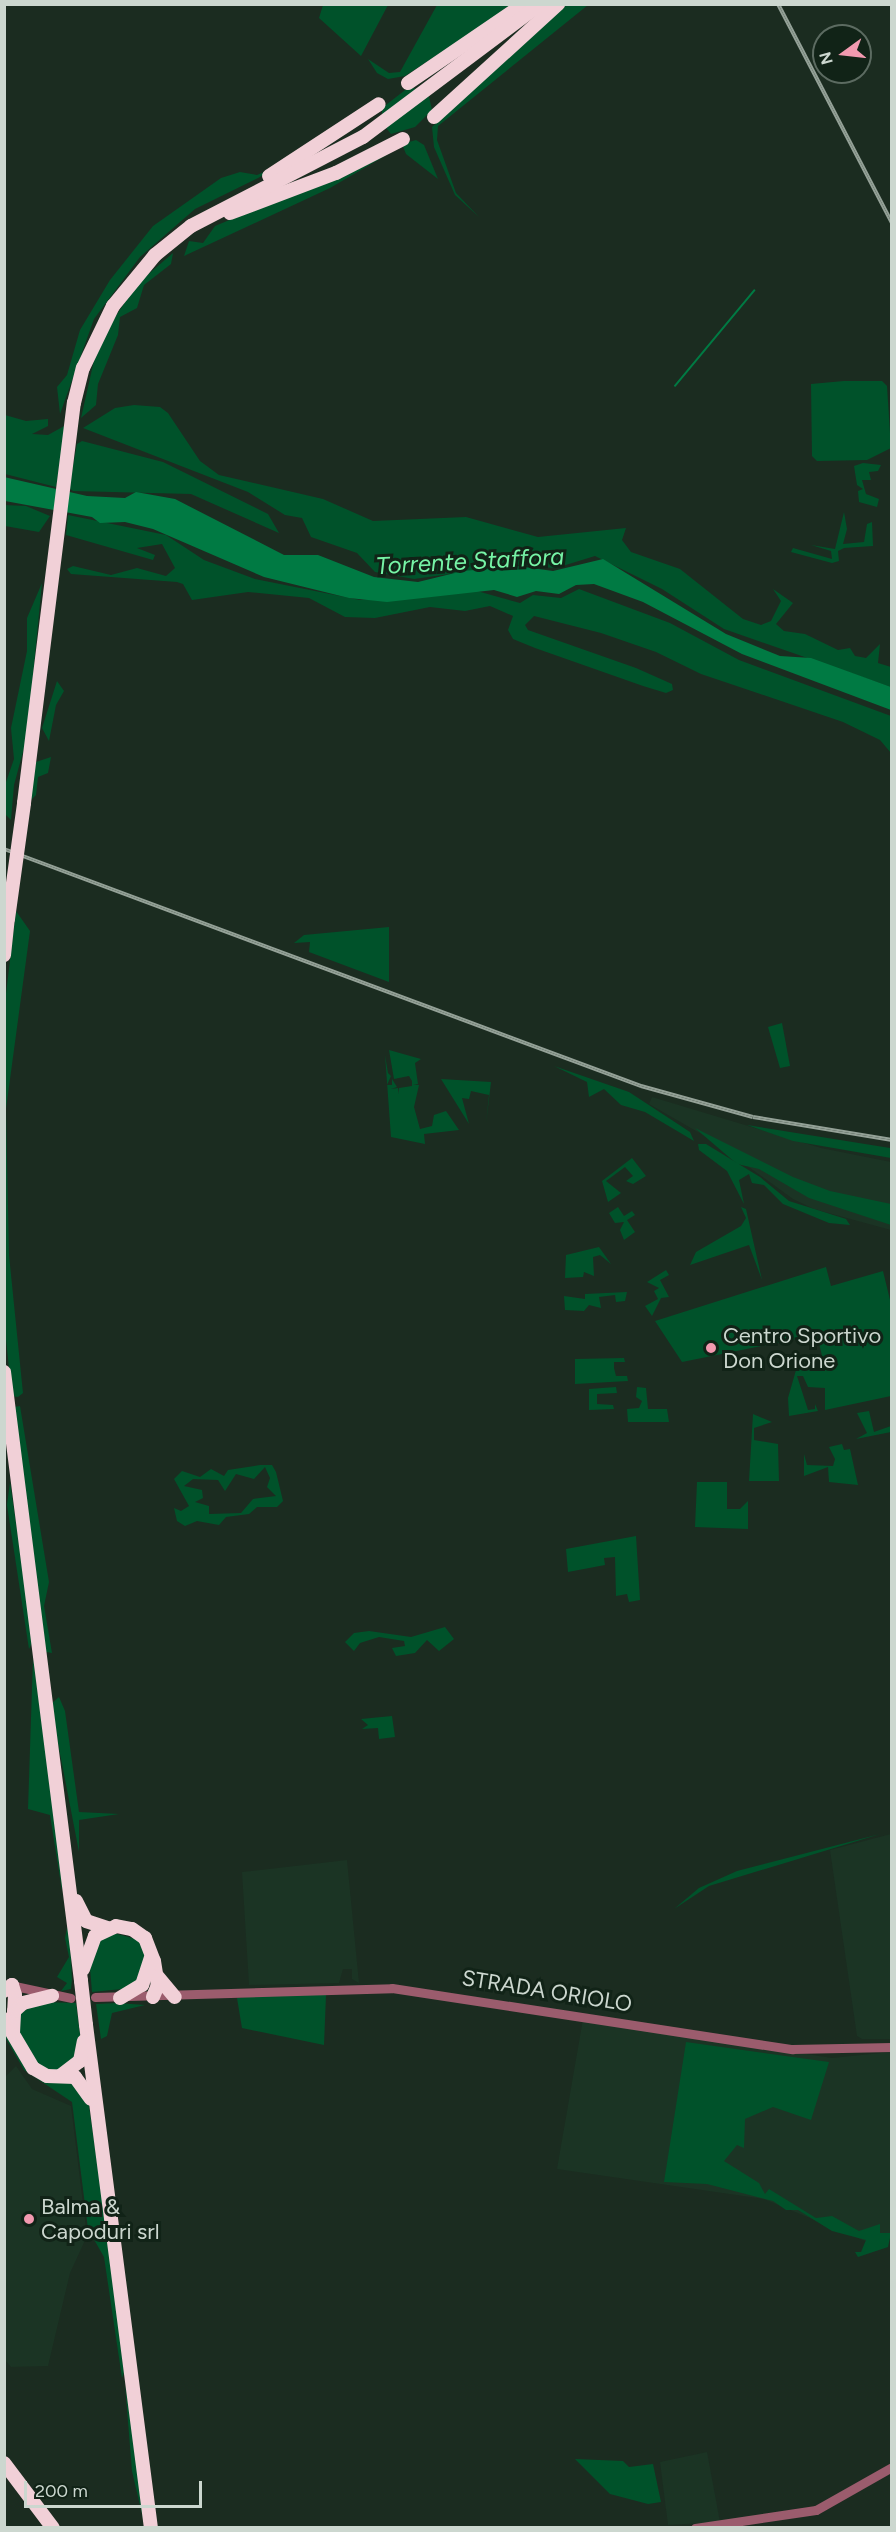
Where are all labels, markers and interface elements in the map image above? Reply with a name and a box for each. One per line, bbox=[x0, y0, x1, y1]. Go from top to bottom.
north arrow bbox=[812, 24, 872, 84]
text: N bbox=[815, 50, 837, 67]
water label: Torrente Staffora bbox=[375, 542, 565, 580]
place label: Centro Sportivo Don Orione bbox=[723, 1322, 881, 1374]
marker: Centro Sportivo Don Orione bbox=[704, 1341, 718, 1355]
street label: STRADA ORIOLO bbox=[460, 1965, 634, 2017]
place label: Balma & Capoduri srl bbox=[41, 2193, 160, 2244]
marker: Balma & Capoduri srl bbox=[22, 2212, 36, 2226]
scale bar bbox=[27, 2469, 206, 2507]
text: 200 m bbox=[35, 2480, 88, 2502]

